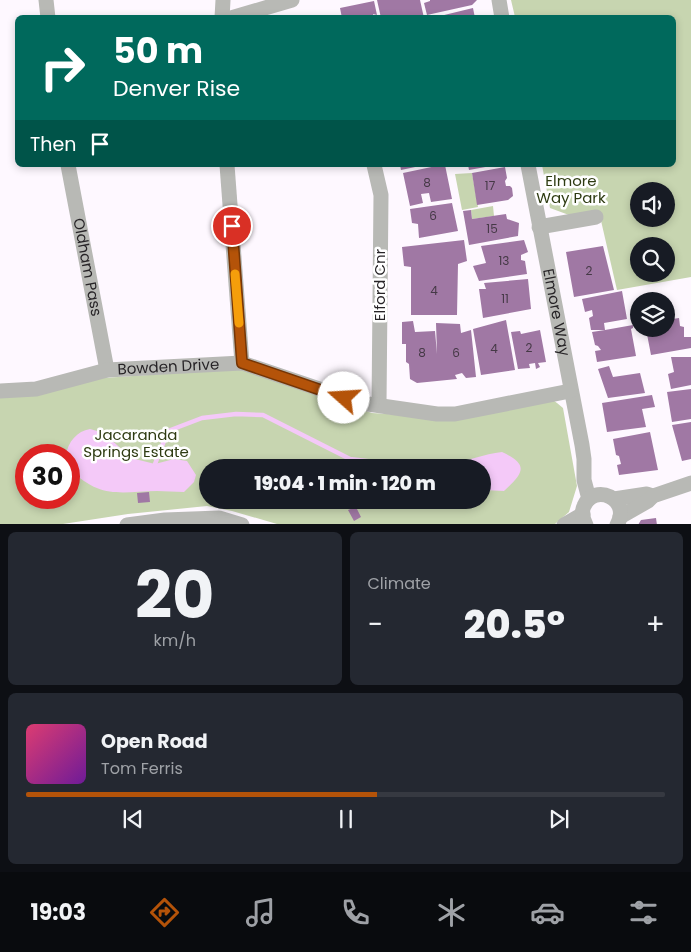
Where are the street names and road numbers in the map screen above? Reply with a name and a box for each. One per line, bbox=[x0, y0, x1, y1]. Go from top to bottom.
street label: Oldham Pass bbox=[68, 216, 108, 318]
street label: Elford Cnr bbox=[369, 248, 390, 321]
street label: Elmore Way bbox=[538, 267, 576, 358]
street label: Bowden Drive bbox=[117, 353, 220, 379]

